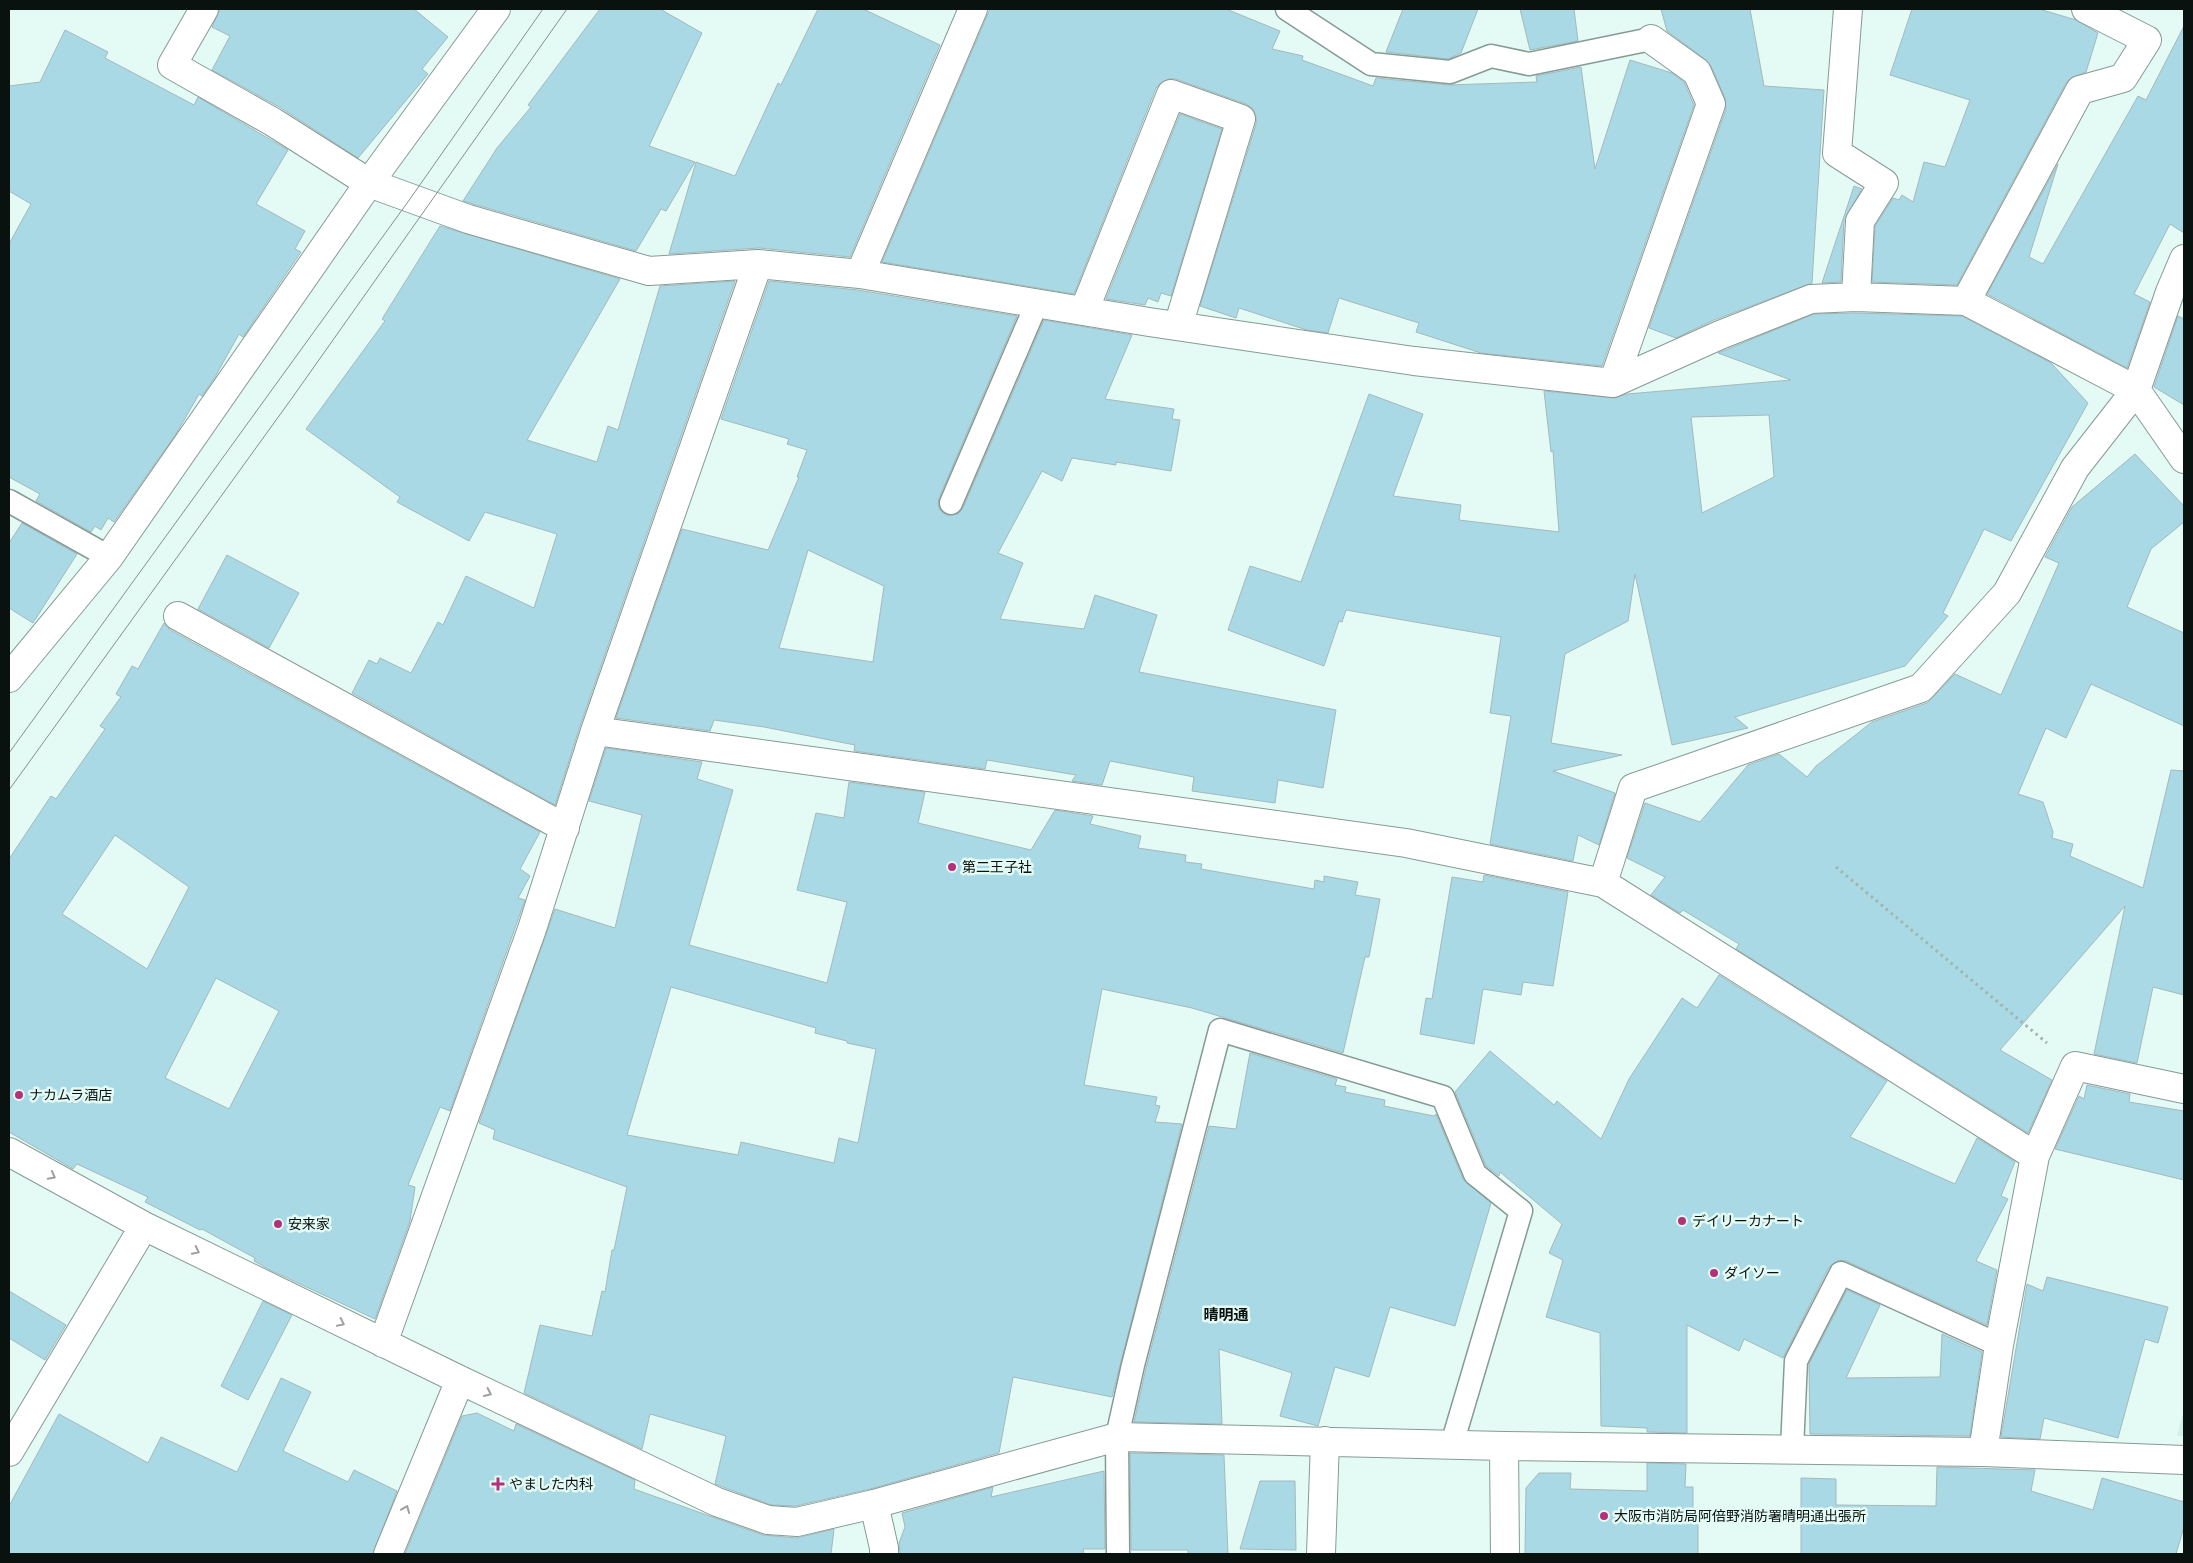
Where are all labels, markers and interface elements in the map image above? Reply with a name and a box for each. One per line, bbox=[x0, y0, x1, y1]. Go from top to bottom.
place label: 第二王子社 bbox=[962, 859, 1032, 875]
marker: 第二王子社 bbox=[946, 861, 958, 873]
place label: ナカムラ酒店 bbox=[29, 1087, 112, 1103]
marker: ナカムラ酒店 bbox=[13, 1089, 25, 1101]
one-way arrow bbox=[46, 1169, 55, 1179]
place label: デイリーカナート bbox=[1692, 1213, 1804, 1229]
marker: デイリーカナート bbox=[1676, 1215, 1688, 1227]
place label: 安来家 bbox=[288, 1216, 330, 1232]
marker: 安来家 bbox=[272, 1218, 284, 1230]
one-way arrow bbox=[190, 1245, 199, 1255]
place label: ダイソー bbox=[1724, 1265, 1780, 1281]
marker: ダイソー bbox=[1708, 1267, 1720, 1279]
district label: 晴明通 bbox=[1203, 1307, 1249, 1323]
one-way arrow bbox=[336, 1316, 345, 1326]
one-way arrow bbox=[483, 1387, 492, 1398]
place label: やました内科 bbox=[509, 1476, 593, 1492]
marker: やました内科 bbox=[491, 1477, 505, 1491]
one-way arrow bbox=[400, 1505, 411, 1514]
place label: 大阪市消防局阿倍野消防署晴明通出張所 bbox=[1614, 1508, 1866, 1524]
marker: 大阪市消防局阿倍野消防署晴明通出張所 bbox=[1598, 1510, 1610, 1522]

